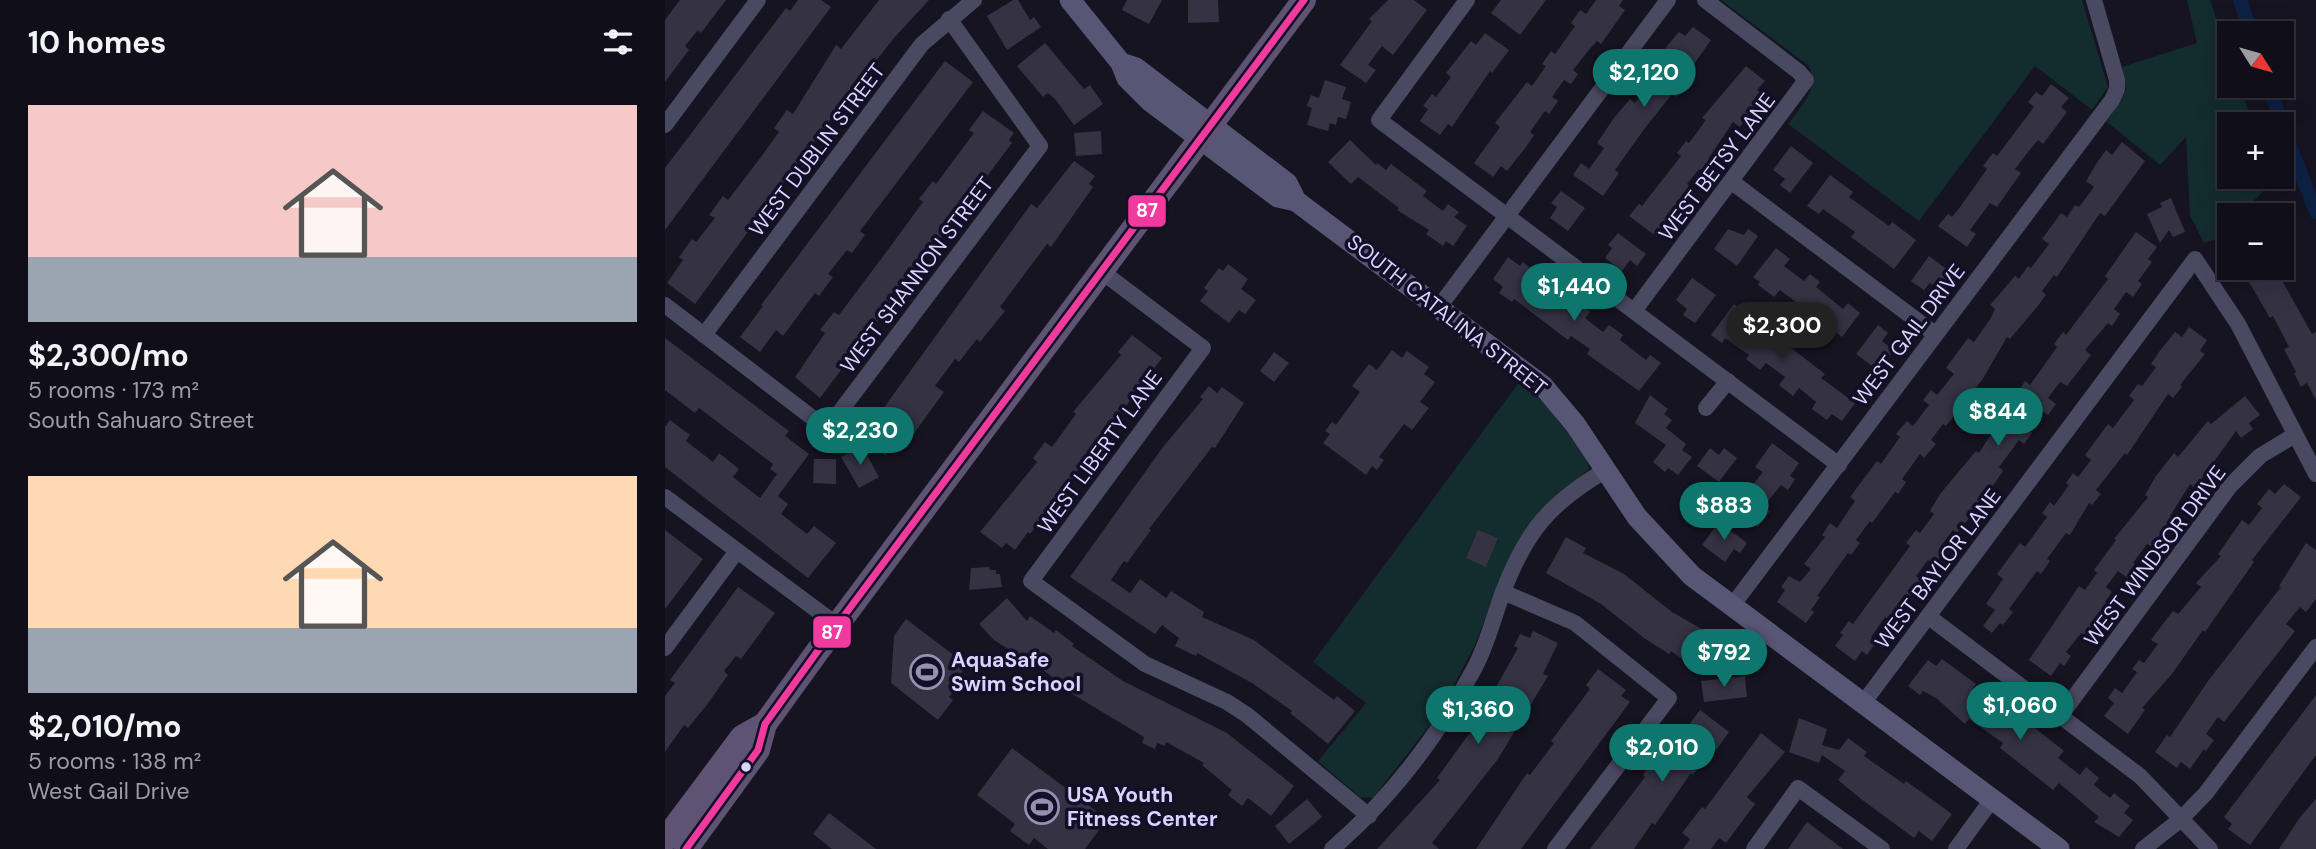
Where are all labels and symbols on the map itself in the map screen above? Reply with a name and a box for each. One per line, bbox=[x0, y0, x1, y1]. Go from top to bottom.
north arrow bbox=[2217, 21, 2294, 98]
pin: $2,120 bbox=[1587, 50, 1701, 109]
street label: WEST DUBLIN STREET bbox=[743, 58, 891, 242]
street label: WEST BETSY LANE bbox=[1652, 87, 1782, 247]
street label: WEST SHANNON STREET bbox=[834, 171, 1000, 379]
line badge: 87 bbox=[1127, 194, 1167, 228]
text: 87 bbox=[1136, 198, 1158, 223]
street label: SOUTH CATALINA STREET bbox=[1341, 228, 1553, 402]
street label: WEST GAIL DRIVE bbox=[1846, 258, 1972, 412]
pin: $1,440 bbox=[1517, 264, 1631, 323]
pin: $2,300 bbox=[1725, 302, 1839, 362]
street label: WEST LIBERTY LANE bbox=[1031, 365, 1169, 539]
pin: $844 bbox=[1957, 388, 2039, 448]
pin: $2,230 bbox=[803, 407, 917, 467]
street label: WEST WINDSOR DRIVE bbox=[2078, 460, 2232, 652]
pin: $883 bbox=[1683, 482, 1765, 542]
street label: WEST BAYLOR LANE bbox=[1869, 483, 2007, 655]
line badge: 87 bbox=[812, 615, 852, 649]
text: 87 bbox=[821, 620, 843, 645]
pin: $792 bbox=[1683, 630, 1765, 689]
place label: AquaSafe Swim School bbox=[951, 646, 1081, 698]
sports icon: AquaSafe Swim School bbox=[908, 653, 946, 691]
pin: $1,060 bbox=[1963, 682, 2077, 742]
pin: $1,360 bbox=[1421, 686, 1535, 746]
pin: $2,010 bbox=[1605, 724, 1719, 784]
unlabelled marker bbox=[739, 760, 753, 774]
place label: USA Youth Fitness Center bbox=[1067, 781, 1218, 833]
sports icon: USA Youth Fitness Center bbox=[1023, 788, 1061, 826]

